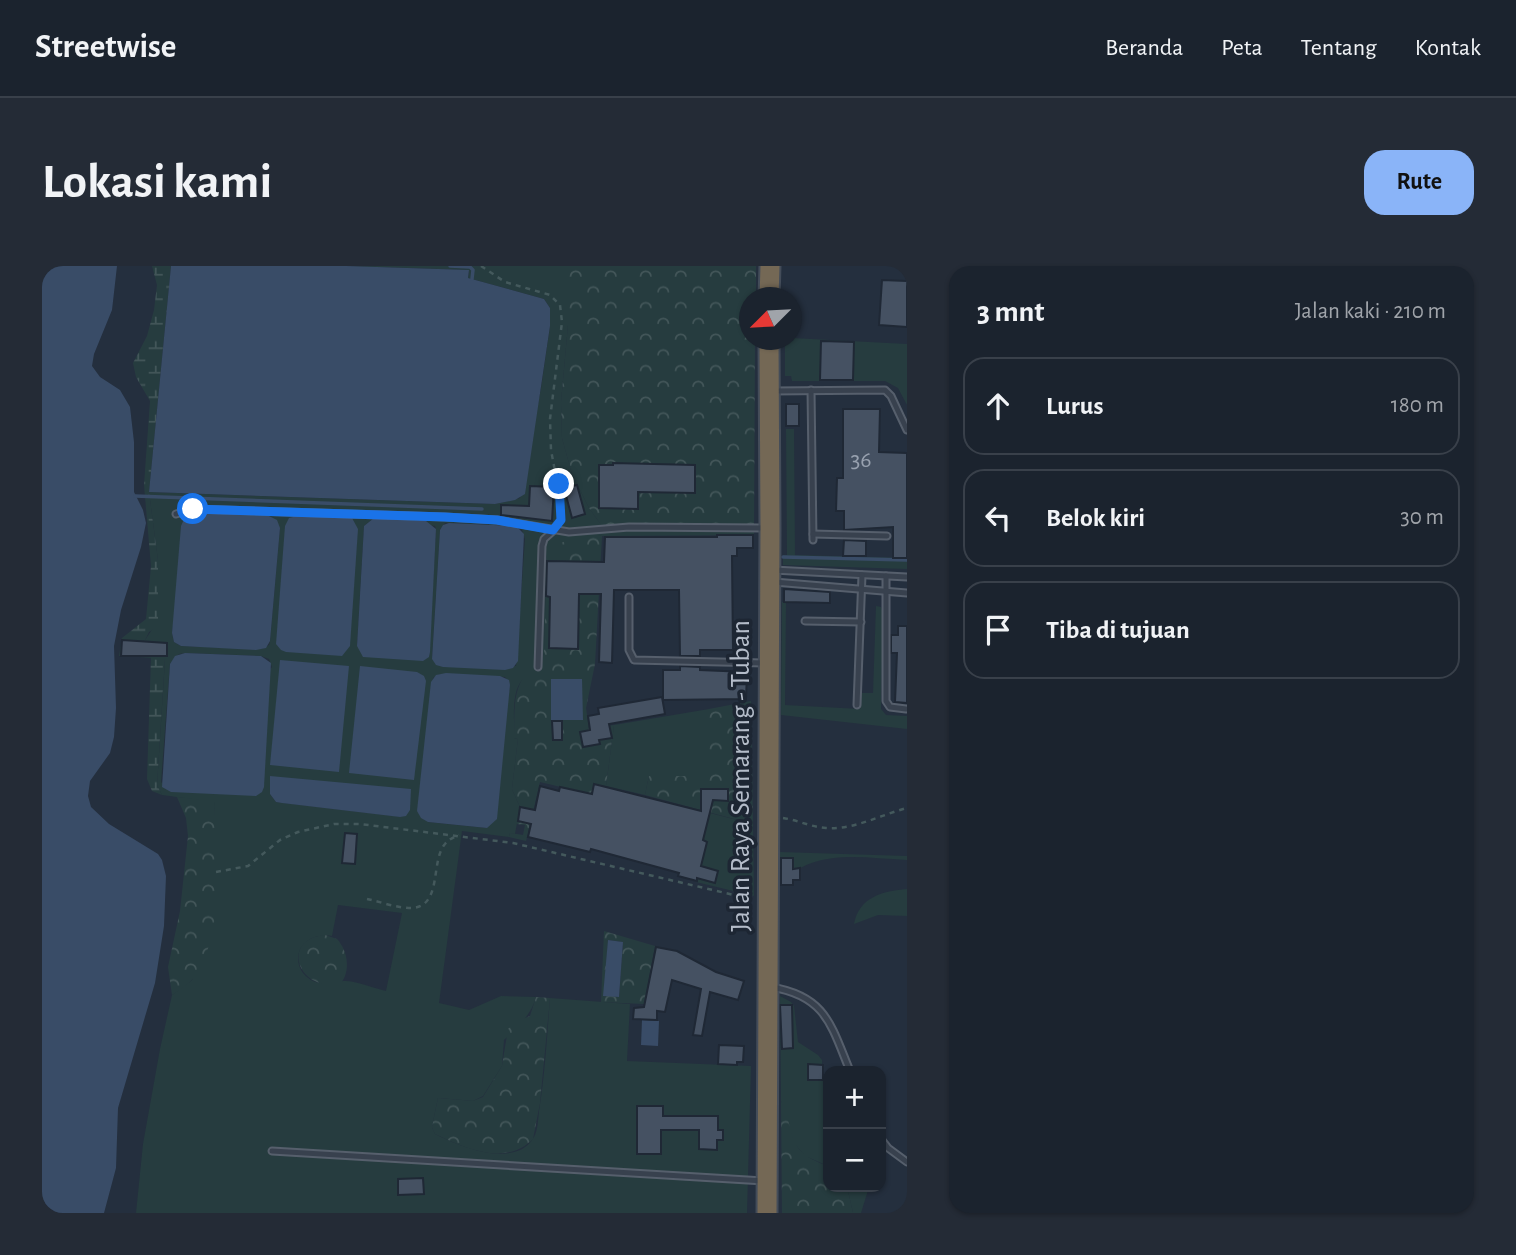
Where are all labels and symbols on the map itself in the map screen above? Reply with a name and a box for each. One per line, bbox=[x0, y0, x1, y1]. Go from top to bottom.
north arrow bbox=[739, 287, 802, 350]
house number: 36 bbox=[850, 448, 872, 472]
route end bbox=[543, 468, 574, 499]
route start bbox=[177, 493, 208, 524]
street label: Jalan Raya Semarang - Tuban bbox=[727, 620, 755, 932]

